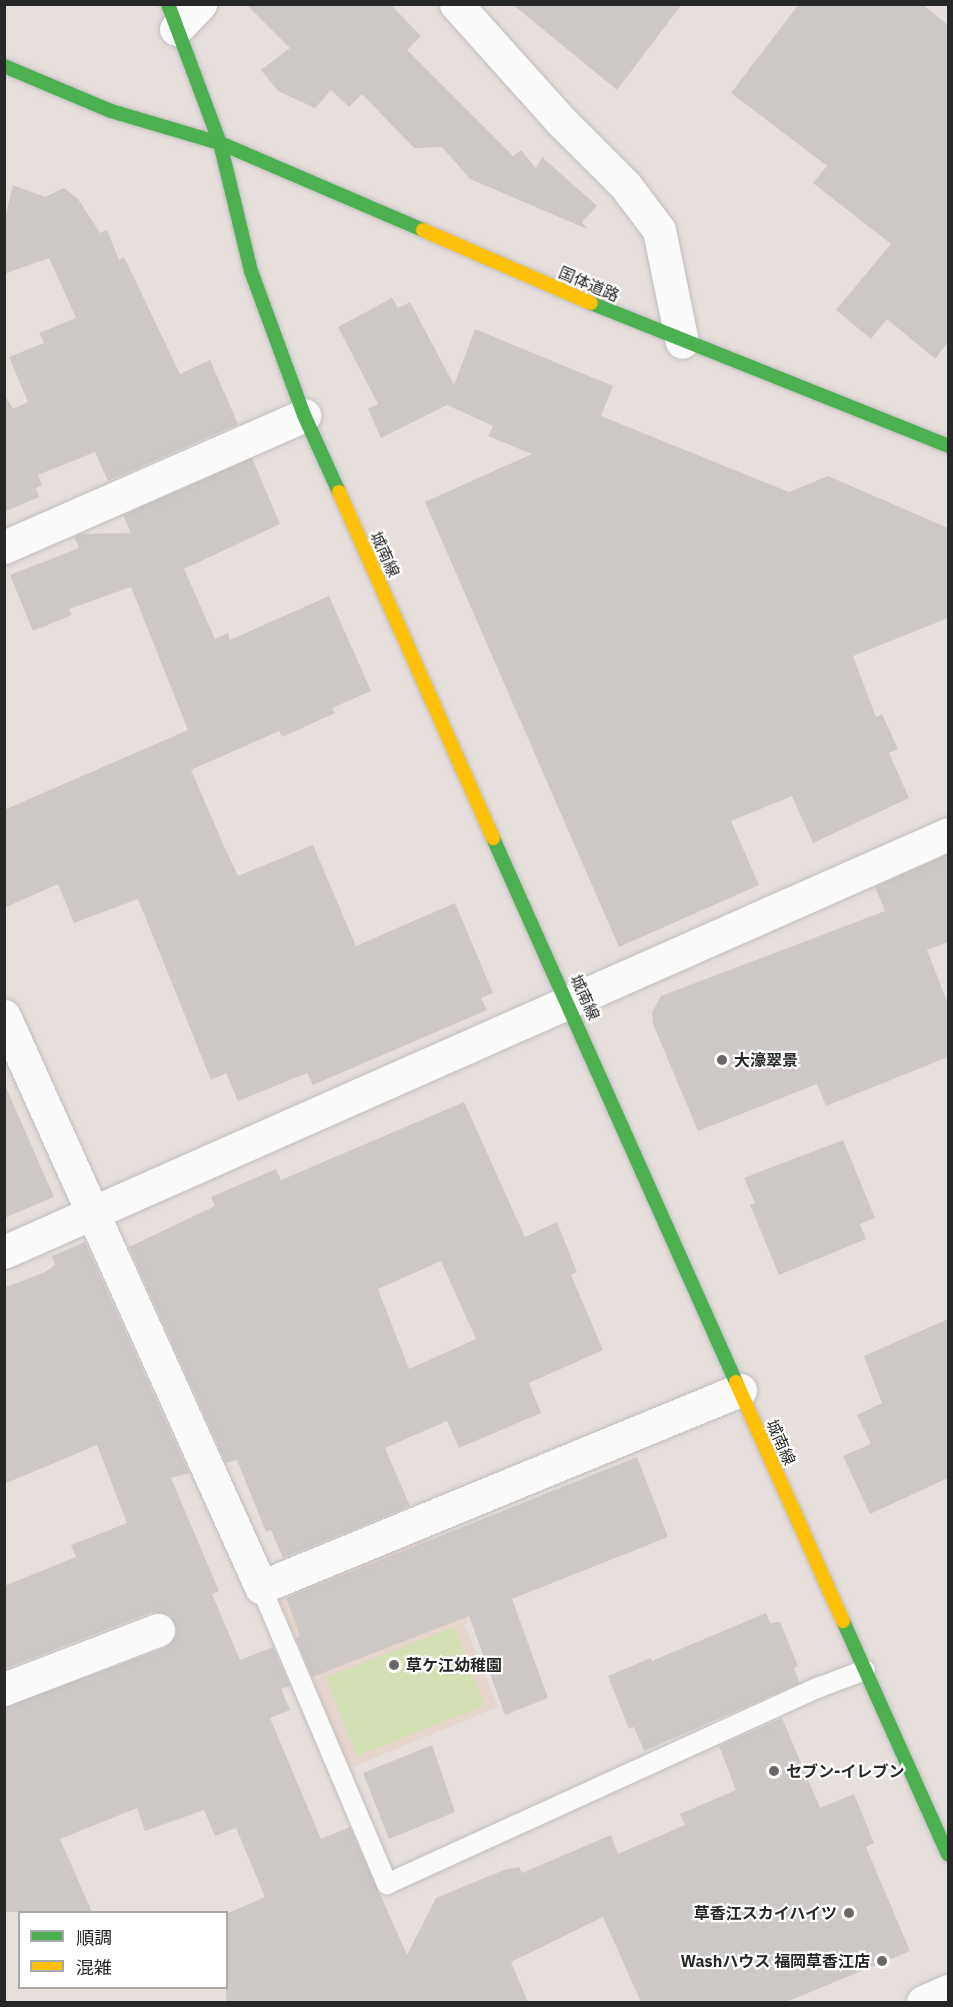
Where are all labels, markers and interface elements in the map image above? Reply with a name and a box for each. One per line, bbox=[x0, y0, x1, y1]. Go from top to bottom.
street label: 国体道路 bbox=[556, 263, 622, 305]
street label: 城南線 bbox=[366, 528, 404, 580]
street label: 城南線 bbox=[566, 971, 604, 1023]
place label: 大濠翠景 bbox=[734, 1050, 798, 1070]
marker: 大濠翠景 bbox=[715, 1053, 729, 1067]
street label: 城南線 bbox=[762, 1416, 800, 1468]
place label: 草ケ江幼稚園 bbox=[406, 1655, 502, 1675]
marker: 草ケ江幼稚園 bbox=[387, 1658, 401, 1672]
place label: セブン-イレブン bbox=[786, 1761, 904, 1781]
marker: セブン-イレブン bbox=[767, 1764, 781, 1778]
place label: 草香江スカイハイツ bbox=[693, 1903, 837, 1923]
marker: 草香江スカイハイツ bbox=[842, 1906, 856, 1920]
legend bbox=[18, 1911, 228, 1989]
text: 順調 bbox=[76, 1926, 112, 1949]
place label: Washハウス 福岡草香江店 bbox=[680, 1951, 870, 1971]
marker: Washハウス 福岡草香江店 bbox=[875, 1954, 889, 1968]
text: 混雑 bbox=[76, 1956, 112, 1979]

